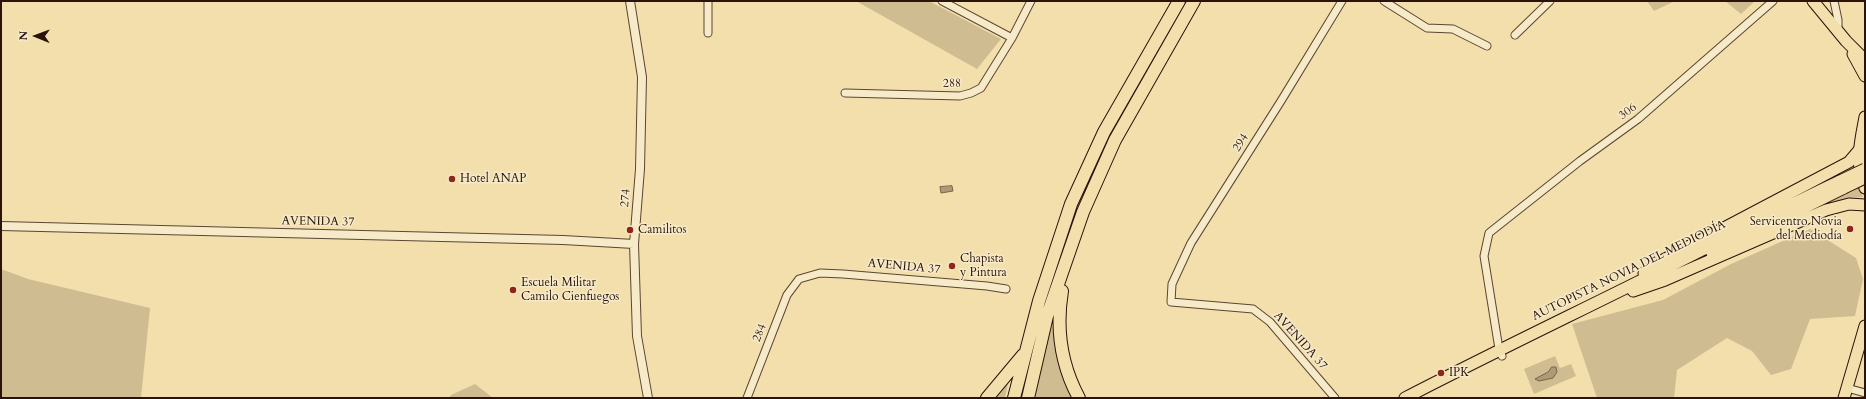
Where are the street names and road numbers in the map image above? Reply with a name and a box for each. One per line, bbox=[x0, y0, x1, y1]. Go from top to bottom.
street label: 288 bbox=[943, 77, 961, 91]
street label: 306 bbox=[1616, 101, 1640, 123]
street label: 294 bbox=[1230, 131, 1252, 155]
street label: 274 bbox=[618, 188, 634, 208]
street label: AVENIDA 37 bbox=[281, 214, 355, 230]
street label: AUTOPISTA NOVIA DEL MEDIODÍA bbox=[1530, 218, 1728, 324]
street label: AVENIDA 37 bbox=[867, 257, 941, 277]
street label: AVENIDA 37 bbox=[1270, 309, 1330, 373]
street label: 284 bbox=[750, 322, 770, 344]

